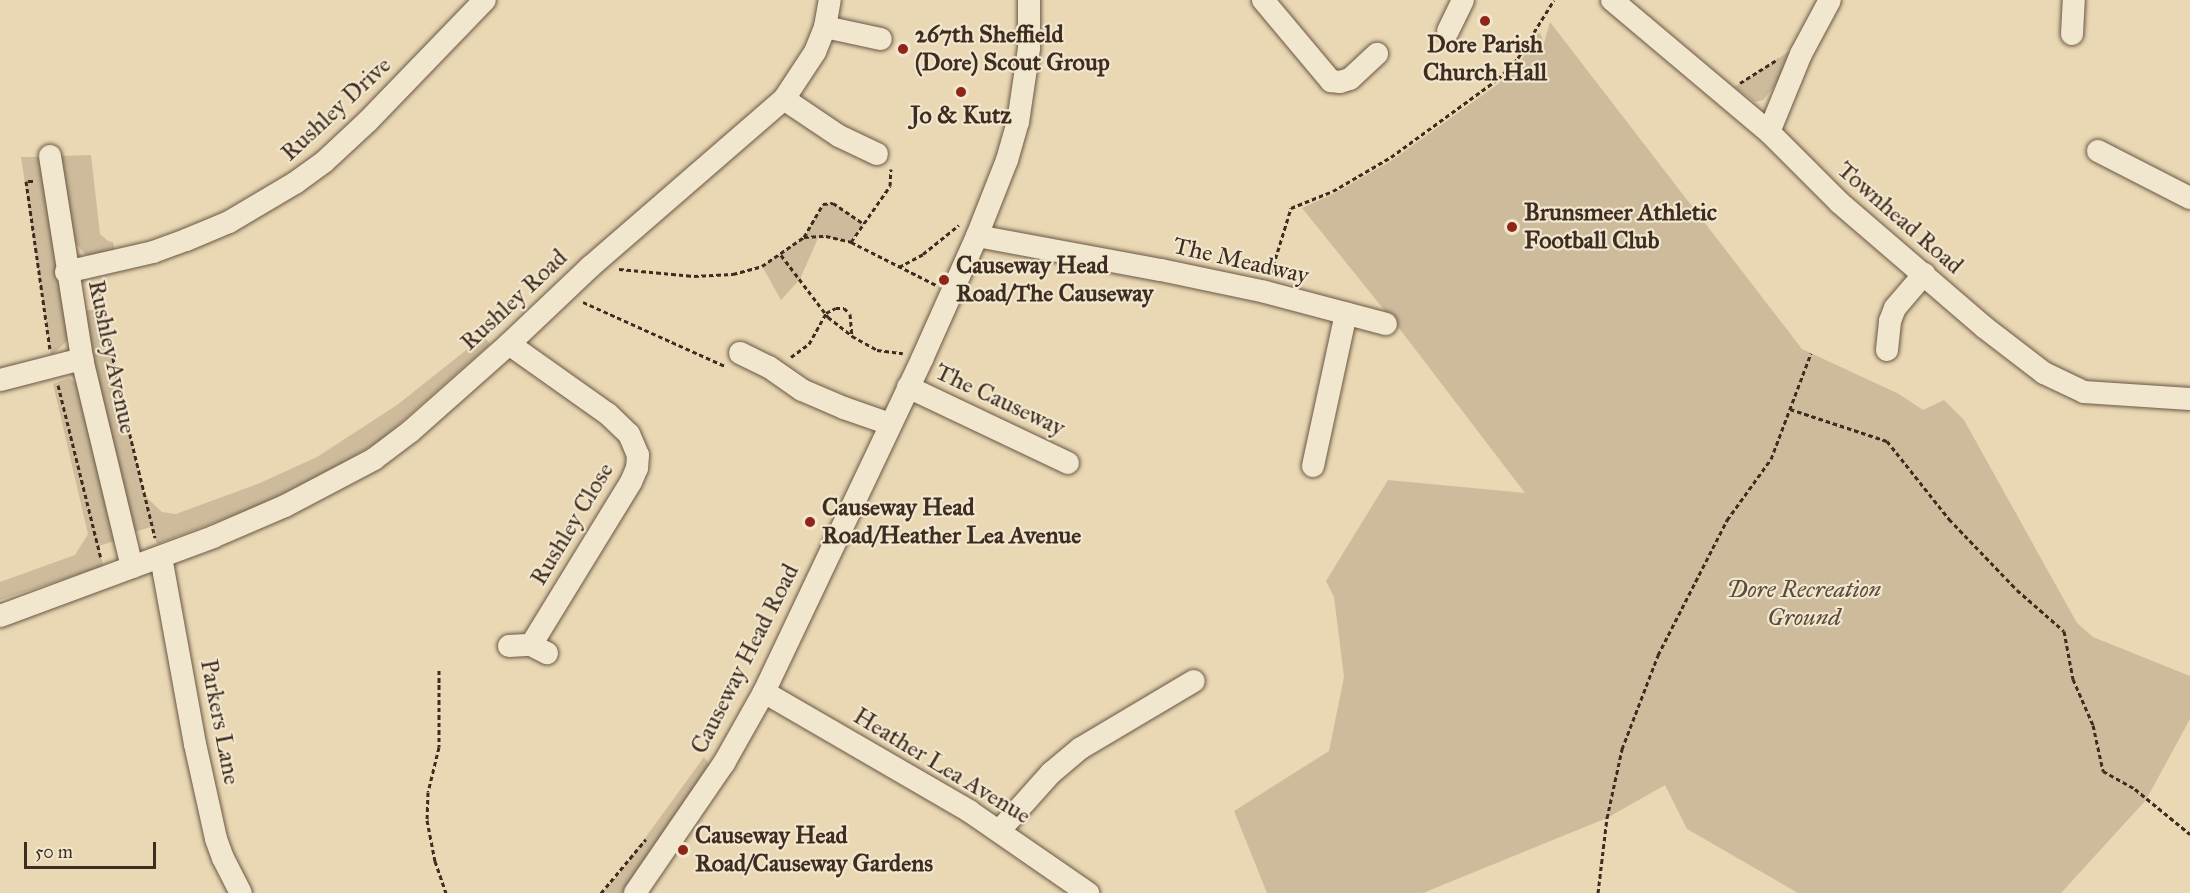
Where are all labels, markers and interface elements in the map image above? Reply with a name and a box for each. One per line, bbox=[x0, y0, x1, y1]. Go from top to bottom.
marker: Dore Parish Church Hall bbox=[1478, 14, 1492, 28]
place label: 267th Sheffield (Dore) Scout Group bbox=[915, 21, 1110, 77]
place label: Dore Parish Church Hall bbox=[1423, 31, 1547, 87]
marker: 267th Sheffield (Dore) Scout Group bbox=[896, 42, 910, 56]
street label: Rushley Drive bbox=[275, 51, 397, 167]
marker: Jo & Kutz bbox=[954, 85, 968, 99]
place label: Jo & Kutz bbox=[910, 102, 1012, 130]
street label: Townhead Road bbox=[1831, 156, 1969, 280]
place label: Brunsmeer Athletic Football Club bbox=[1524, 199, 1717, 255]
marker: Brunsmeer Athletic Football Club bbox=[1505, 220, 1519, 234]
street label: The Meadway bbox=[1170, 231, 1312, 291]
street label: Rushley Road bbox=[455, 243, 573, 357]
place label: Causeway Head Road/The Causeway bbox=[956, 252, 1153, 308]
marker: Causeway Head Road/The Causeway bbox=[937, 273, 951, 287]
street label: Rushley Avenue bbox=[82, 278, 142, 436]
street label: The Causeway bbox=[931, 357, 1069, 443]
street label: Rushley Close bbox=[524, 457, 620, 591]
place label: Causeway Head Road/Heather Lea Avenue bbox=[822, 494, 1081, 550]
marker: Causeway Head Road/Heather Lea Avenue bbox=[803, 515, 817, 529]
street label: Causeway Head Road bbox=[685, 559, 805, 759]
park label: Dore Recreation Ground bbox=[1727, 576, 1881, 632]
street label: Parkers Lane bbox=[194, 657, 246, 787]
street label: Heather Lea Avenue bbox=[848, 702, 1036, 830]
place label: Causeway Head Road/Causeway Gardens bbox=[695, 822, 933, 878]
scale bar bbox=[27, 830, 159, 868]
text: 50 m bbox=[35, 841, 73, 863]
marker: Causeway Head Road/Causeway Gardens bbox=[676, 843, 690, 857]

